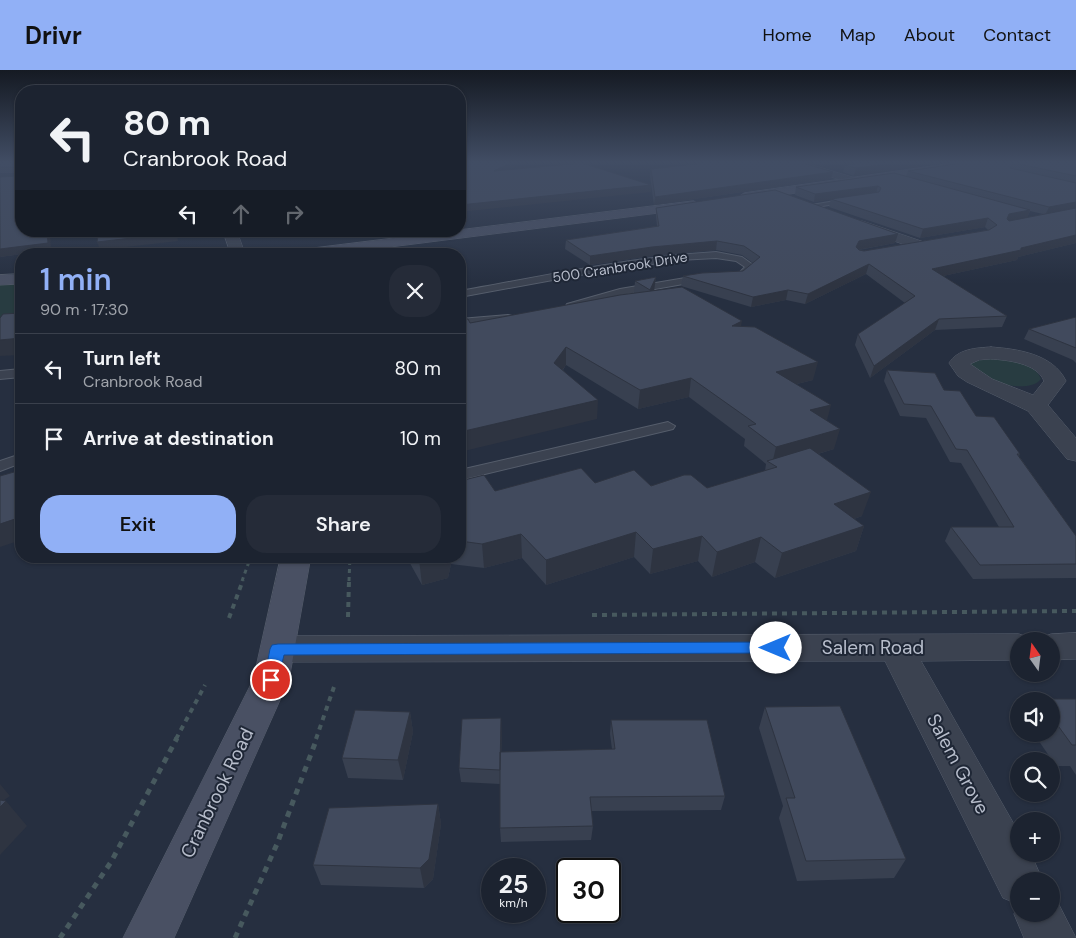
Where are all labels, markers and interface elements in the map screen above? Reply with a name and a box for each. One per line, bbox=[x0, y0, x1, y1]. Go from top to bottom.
text: Drivr bbox=[25, 20, 82, 51]
text: Home bbox=[762, 23, 812, 47]
text: Map bbox=[840, 23, 876, 47]
text: About bbox=[904, 23, 955, 47]
text: Contact bbox=[983, 23, 1051, 47]
text: 80 m bbox=[123, 100, 211, 146]
icon: left bbox=[40, 105, 105, 170]
text: Cranbrook Road bbox=[123, 144, 287, 173]
icon: left bbox=[174, 200, 202, 228]
icon: ahead bbox=[227, 200, 255, 228]
icon: right bbox=[280, 200, 308, 228]
street label: 500 Cranbrook Drive bbox=[551, 247, 689, 287]
text: 1 min bbox=[40, 260, 112, 299]
button: close bbox=[389, 265, 441, 317]
text: 90 m · 17:30 bbox=[40, 299, 128, 320]
text: Turn left bbox=[83, 346, 161, 371]
icon: left bbox=[40, 355, 68, 383]
text: 80 m bbox=[394, 356, 441, 381]
text: Cranbrook Road bbox=[83, 371, 202, 392]
icon: arrive bbox=[40, 425, 68, 453]
text: Arrive at destination bbox=[83, 426, 274, 451]
text: 10 m bbox=[400, 426, 441, 451]
button: Exit bbox=[40, 495, 236, 553]
button: Share bbox=[246, 495, 441, 553]
position arrow bbox=[749, 621, 801, 673]
north arrow bbox=[1010, 632, 1060, 682]
map controls bbox=[1010, 632, 1060, 922]
street label: Salem Road bbox=[822, 635, 924, 660]
pin bbox=[250, 659, 292, 701]
icon: arrive bbox=[257, 666, 285, 694]
button: sound bbox=[1010, 692, 1060, 742]
street label: Salem Grove bbox=[921, 709, 995, 819]
street label: Cranbrook Road bbox=[175, 724, 259, 862]
button: search bbox=[1010, 752, 1060, 802]
button: + bbox=[1010, 812, 1060, 862]
speed limit sign: 30 bbox=[556, 858, 621, 923]
text: 25 bbox=[499, 868, 528, 901]
button: − bbox=[1010, 872, 1060, 922]
text: km/h bbox=[499, 895, 528, 911]

